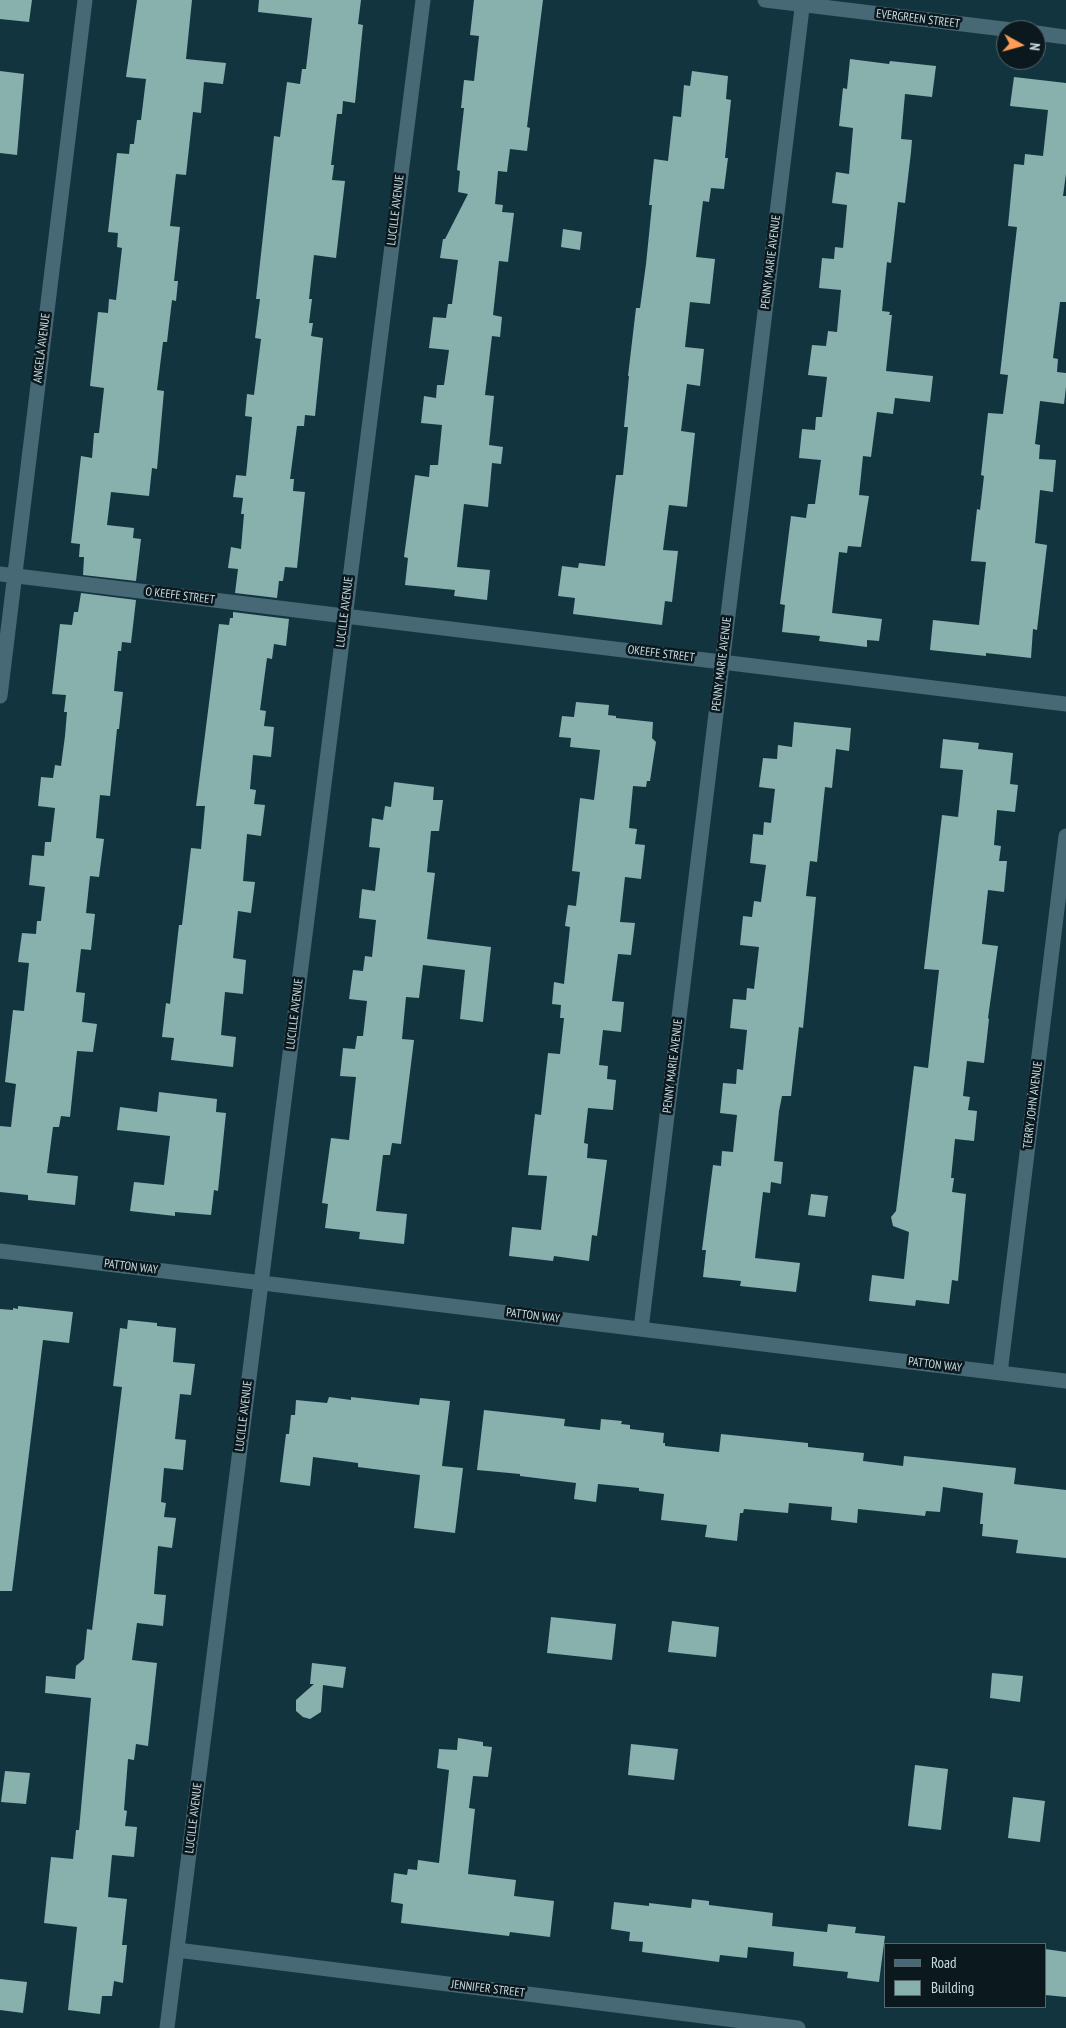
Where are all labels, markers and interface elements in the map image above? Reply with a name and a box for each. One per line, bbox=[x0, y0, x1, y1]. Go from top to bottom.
street label: EVERGREEN STREET bbox=[875, 7, 961, 31]
north arrow bbox=[996, 20, 1046, 70]
text: N bbox=[1026, 42, 1044, 52]
street label: LUCILLE AVENUE bbox=[385, 174, 407, 246]
street label: PENNY MARIE AVENUE bbox=[758, 214, 784, 310]
street label: ANGELA AVENUE bbox=[31, 312, 53, 384]
street label: LUCILLE AVENUE bbox=[334, 576, 356, 648]
street label: O KEEFE STREET bbox=[144, 585, 216, 607]
street label: PENNY MARIE AVENUE bbox=[709, 616, 735, 712]
street label: OKEEFE STREET bbox=[627, 643, 695, 665]
street label: LUCILLE AVENUE bbox=[284, 978, 306, 1050]
street label: PENNY MARIE AVENUE bbox=[660, 1018, 686, 1114]
street label: TERRY JOHN AVENUE bbox=[1020, 1060, 1046, 1150]
street label: PATTON WAY bbox=[103, 1257, 159, 1277]
street label: PATTON WAY bbox=[505, 1306, 561, 1326]
street label: PATTON WAY bbox=[907, 1355, 963, 1375]
street label: LUCILLE AVENUE bbox=[233, 1380, 255, 1452]
street label: LUCILLE AVENUE bbox=[183, 1782, 205, 1854]
legend bbox=[884, 1943, 1046, 2008]
text: Road bbox=[931, 1953, 957, 1972]
street label: JENNIFER STREET bbox=[450, 1977, 526, 2001]
text: Building bbox=[931, 1978, 974, 1997]

